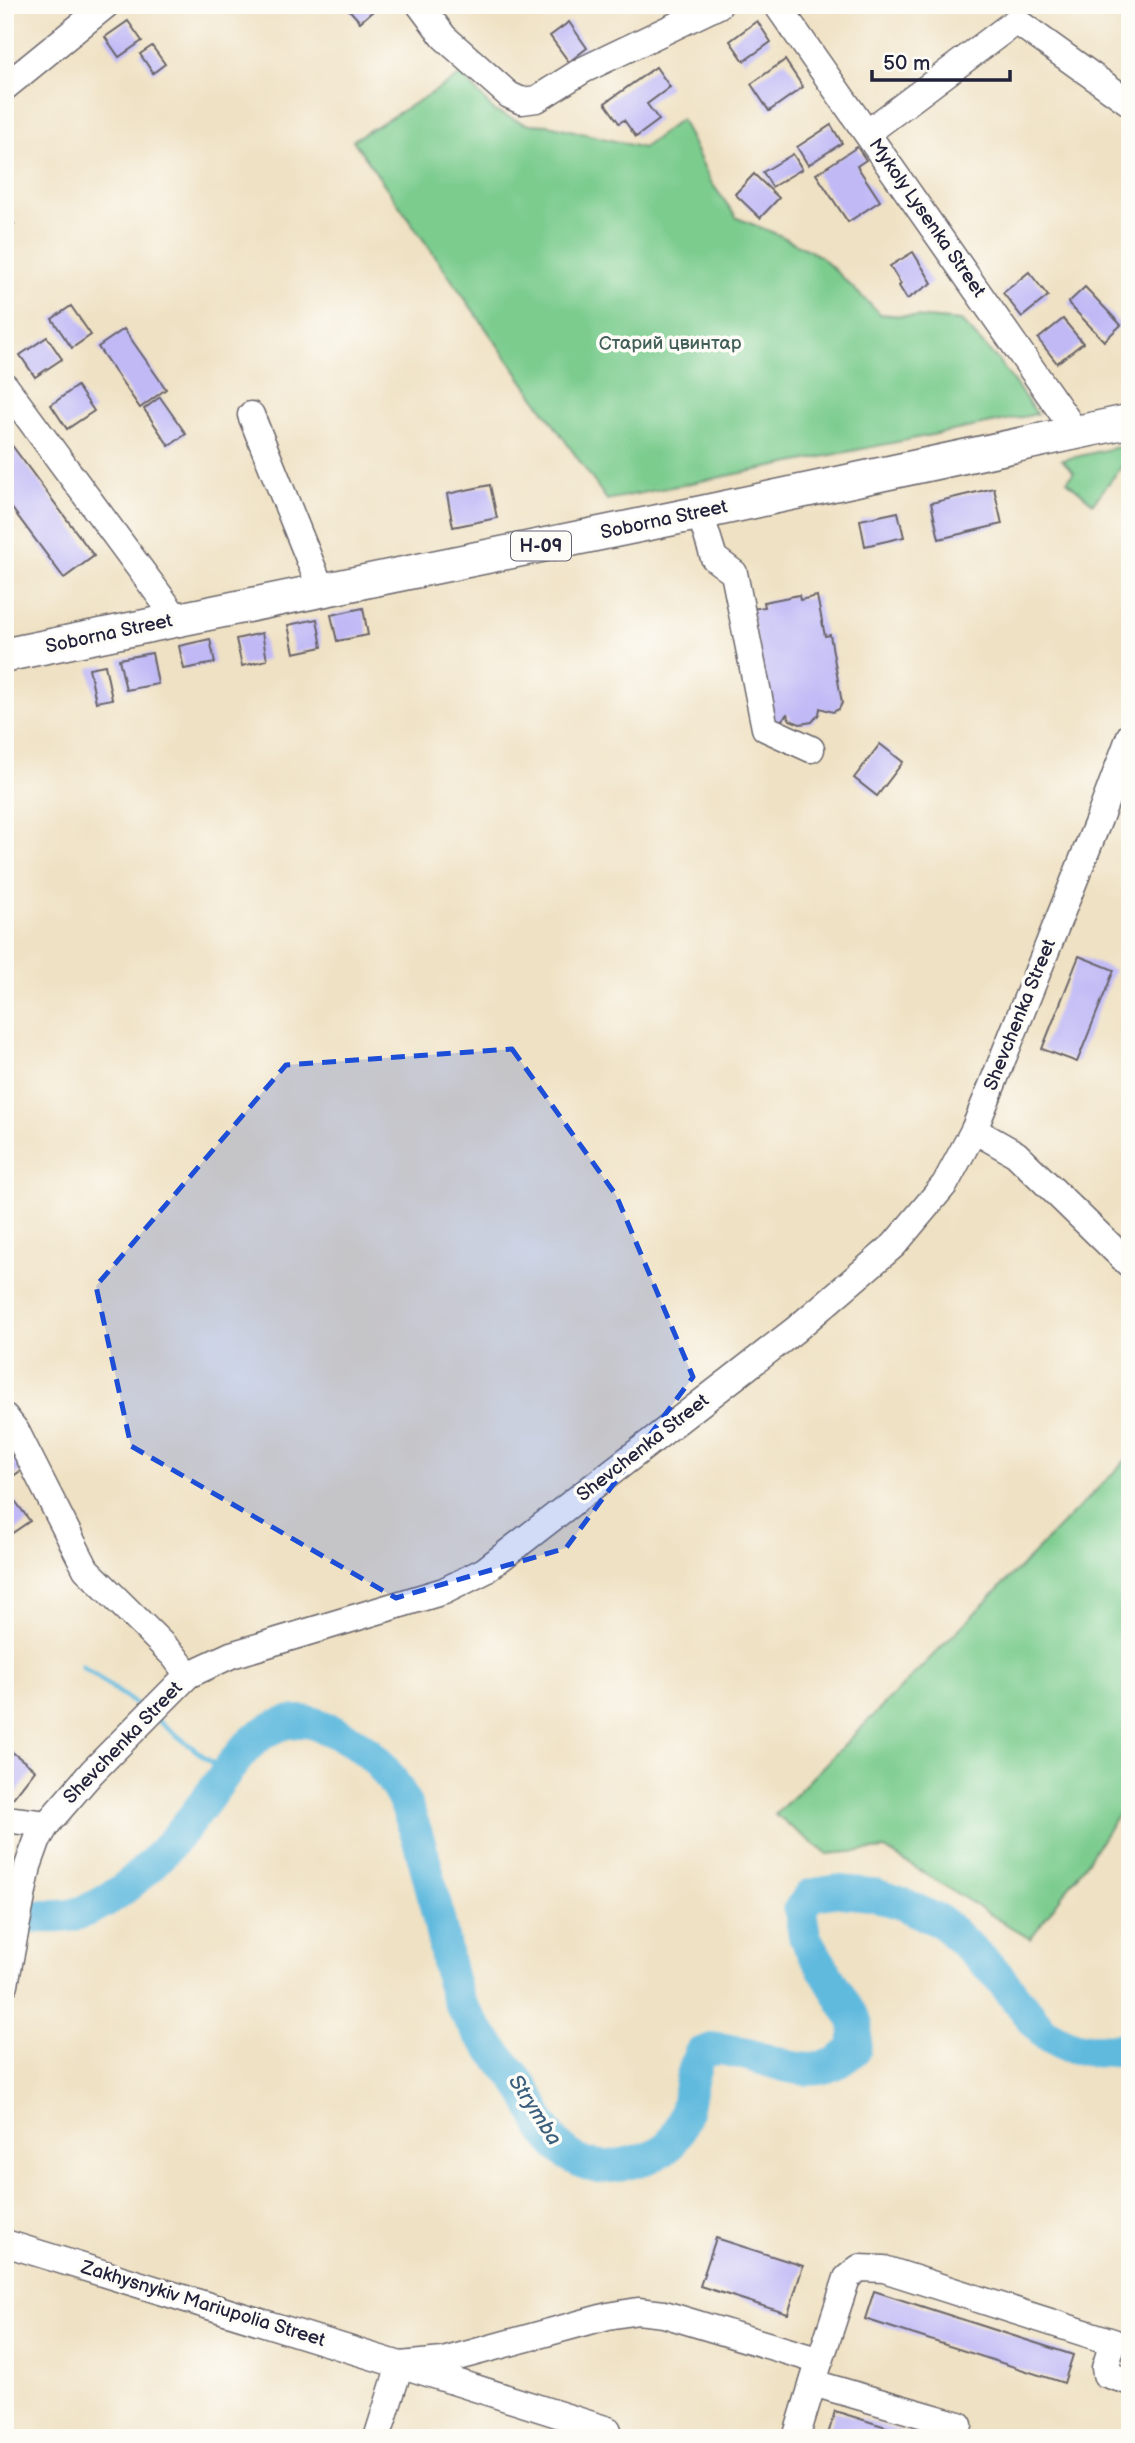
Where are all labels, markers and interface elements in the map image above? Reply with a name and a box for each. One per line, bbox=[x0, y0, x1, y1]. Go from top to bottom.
scale bar bbox=[872, 38, 1011, 82]
text: 50 m bbox=[883, 51, 930, 76]
street label: Mykoly Lysenka Street bbox=[864, 134, 990, 302]
park label: Старий цвинтар bbox=[599, 332, 742, 355]
street label: Soborna Street bbox=[599, 495, 730, 545]
road number: Н-09 bbox=[511, 532, 571, 560]
street label: Soborna Street bbox=[44, 609, 175, 659]
street label: Shevchenka Street bbox=[979, 936, 1061, 1094]
street label: Shevchenka Street bbox=[572, 1389, 714, 1507]
street label: Shevchenka Street bbox=[59, 1677, 187, 1809]
water label: Strymba bbox=[503, 2070, 567, 2150]
street label: Zakhysnykiv Mariupolia Street bbox=[77, 2256, 328, 2352]

